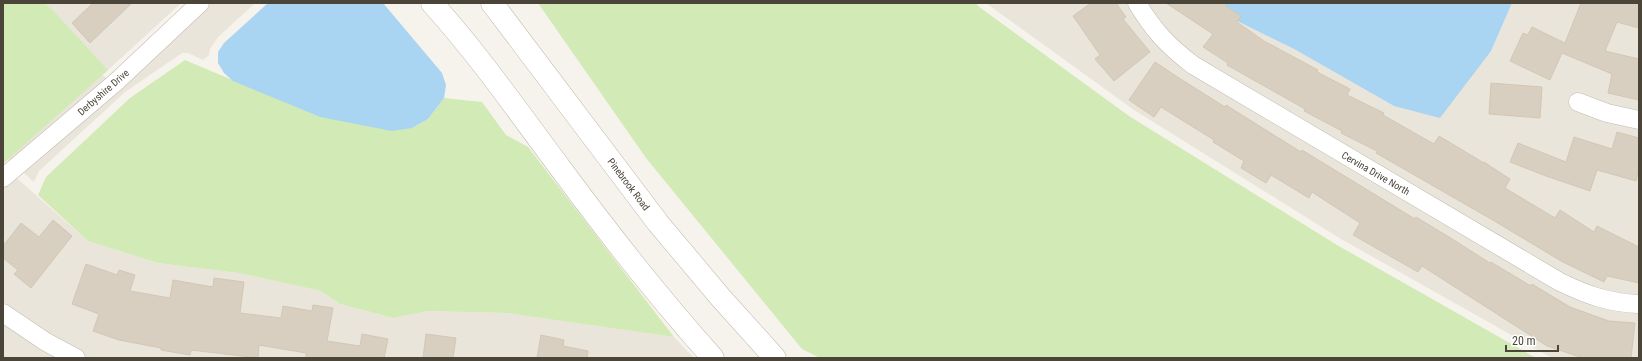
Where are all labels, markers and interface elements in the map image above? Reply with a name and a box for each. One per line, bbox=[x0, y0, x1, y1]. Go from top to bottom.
street label: Derbyshire Drive bbox=[76, 67, 131, 118]
street label: Cervina Drive North bbox=[1340, 150, 1412, 197]
street label: Pinebrook Road bbox=[606, 156, 652, 212]
scale bar bbox=[1506, 327, 1558, 353]
text: 20 m bbox=[1512, 334, 1536, 348]

